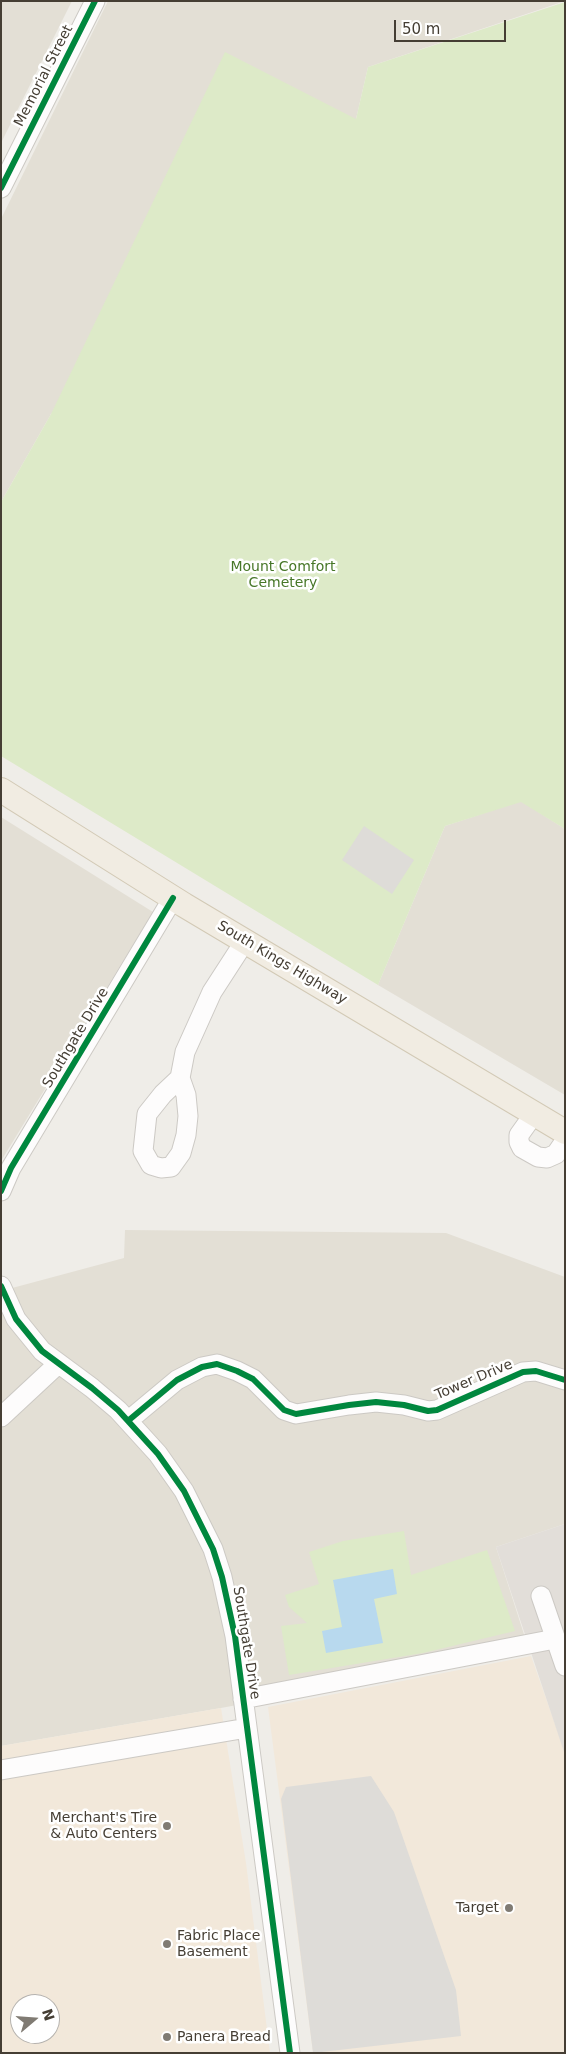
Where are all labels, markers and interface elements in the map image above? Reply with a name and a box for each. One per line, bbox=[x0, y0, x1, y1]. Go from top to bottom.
scale bar bbox=[396, 10, 508, 42]
text: 50 m bbox=[402, 20, 440, 38]
street label: Memorial Street bbox=[11, 22, 77, 130]
park label: Mount Comfort Cemetery bbox=[230, 559, 336, 592]
street label: South Kings Highway bbox=[214, 918, 350, 1008]
street label: Southgate Drive bbox=[39, 985, 113, 1091]
street label: Tower Drive bbox=[433, 1356, 515, 1404]
street label: Southgate Drive bbox=[229, 1585, 263, 1701]
place label: Merchant's Tire & Auto Centers bbox=[50, 1810, 157, 1842]
marker: Merchant's Tire & Auto Centers bbox=[161, 1820, 173, 1832]
place label: Target bbox=[456, 1900, 499, 1916]
marker: Target bbox=[503, 1902, 515, 1914]
place label: Fabric Place Basement bbox=[177, 1928, 260, 1960]
marker: Fabric Place Basement bbox=[161, 1938, 173, 1950]
north arrow bbox=[10, 1994, 60, 2044]
text: N bbox=[39, 2007, 58, 2023]
place label: Panera Bread bbox=[177, 2029, 271, 2045]
marker: Panera Bread bbox=[161, 2031, 173, 2043]

